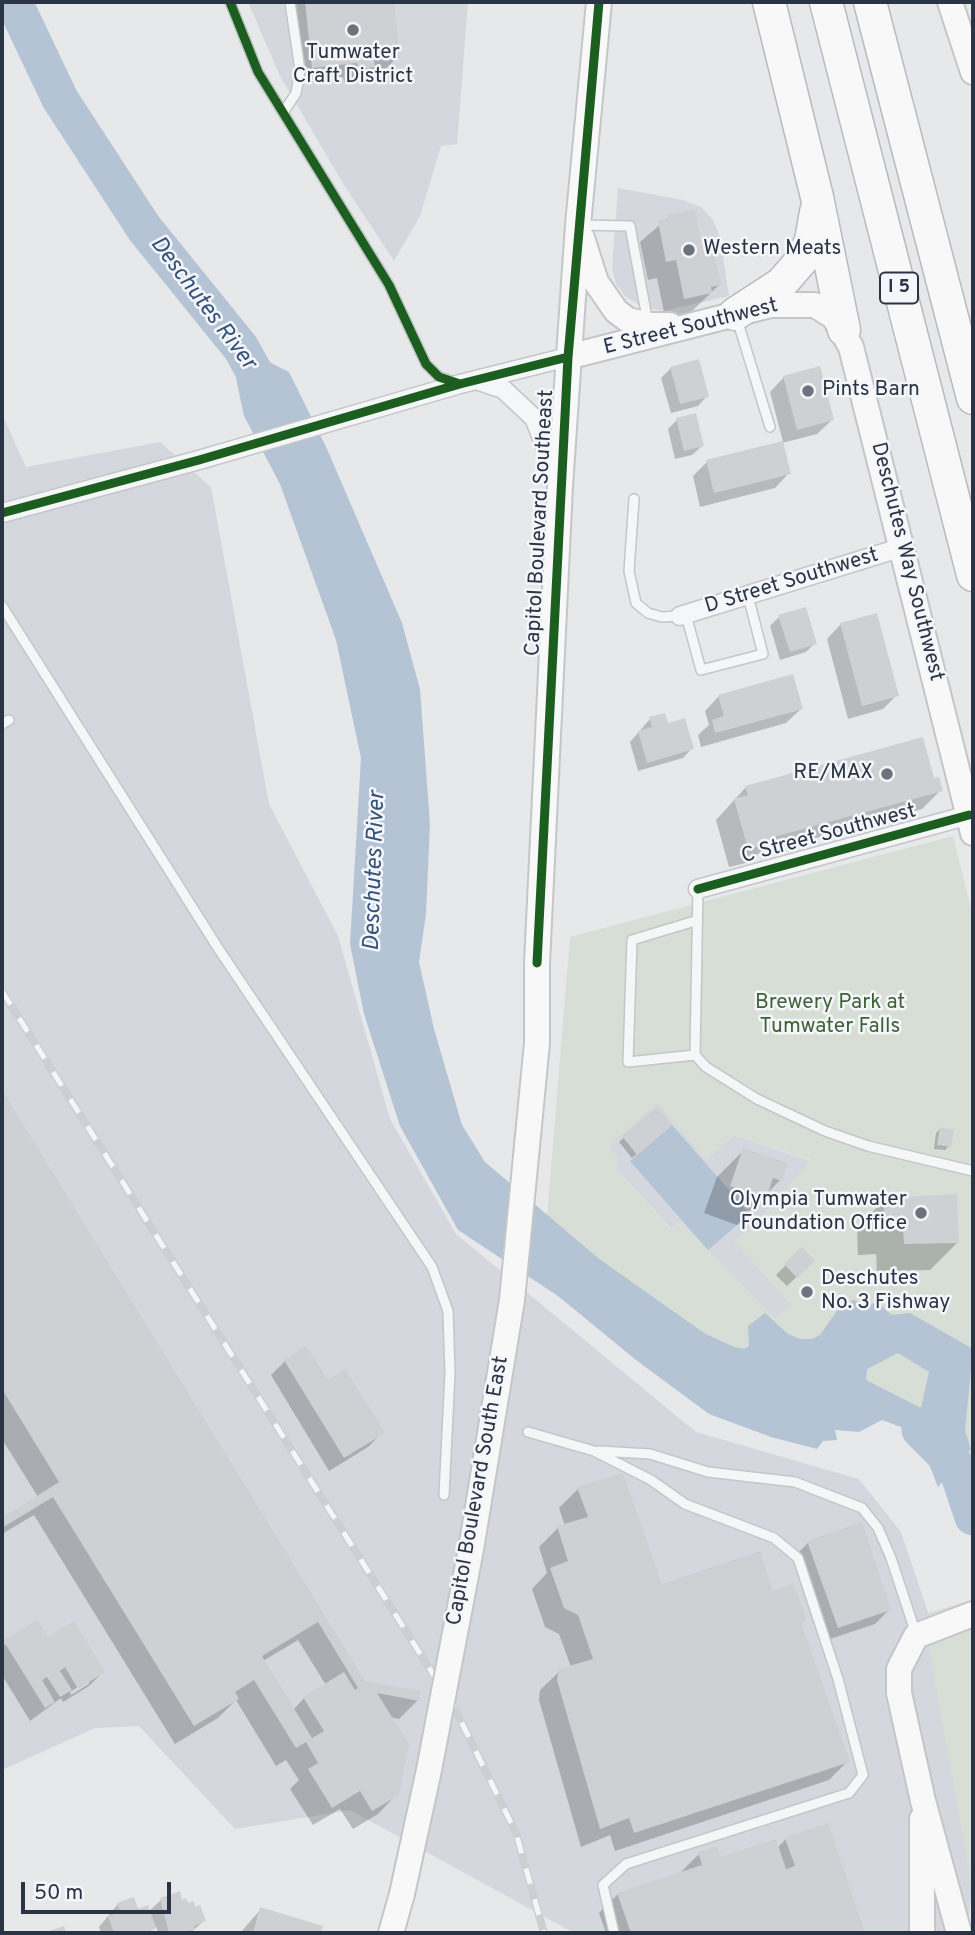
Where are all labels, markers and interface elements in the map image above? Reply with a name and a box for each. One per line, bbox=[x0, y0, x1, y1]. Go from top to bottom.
marker: Tumwater Craft District bbox=[345, 22, 361, 38]
place label: Tumwater Craft District bbox=[293, 41, 413, 91]
water label: Deschutes River bbox=[143, 232, 261, 376]
place label: Western Meats bbox=[703, 237, 841, 263]
marker: Western Meats bbox=[681, 242, 697, 258]
road number: I 5 bbox=[880, 272, 918, 304]
street label: E Street Southwest bbox=[601, 294, 781, 362]
place label: Pints Barn bbox=[822, 378, 920, 404]
marker: Pints Barn bbox=[800, 383, 816, 399]
street label: Capitol Boulevard Southeast bbox=[521, 389, 561, 657]
street label: Deschutes Way Southwest bbox=[864, 440, 948, 684]
street label: D Street Southwest bbox=[702, 544, 882, 620]
place label: RE/MAX bbox=[793, 761, 873, 787]
marker: RE/MAX bbox=[879, 766, 895, 782]
water label: Deschutes River bbox=[359, 791, 393, 951]
street label: C Street Southwest bbox=[739, 800, 919, 870]
park label: Brewery Park at Tumwater Falls bbox=[755, 991, 905, 1041]
place label: Olympia Tumwater Foundation Office bbox=[730, 1188, 907, 1238]
marker: Olympia Tumwater Foundation Office bbox=[913, 1205, 929, 1221]
place label: Deschutes No. 3 Fishway bbox=[821, 1267, 950, 1317]
marker: Deschutes No. 3 Fishway bbox=[799, 1284, 815, 1300]
street label: Capitol Boulevard South East bbox=[443, 1354, 515, 1628]
scale bar bbox=[24, 1868, 175, 1912]
text: 50 m bbox=[34, 1880, 83, 1907]

